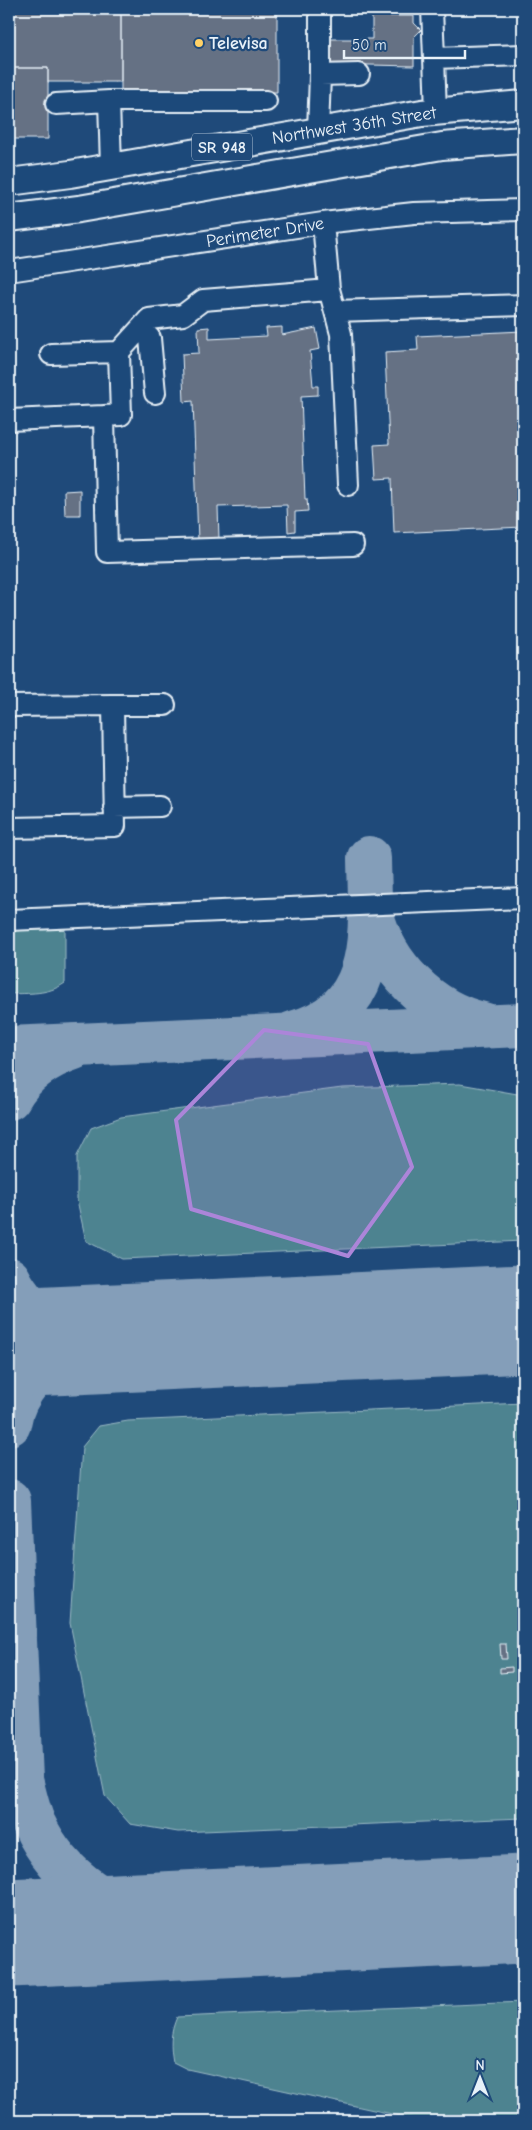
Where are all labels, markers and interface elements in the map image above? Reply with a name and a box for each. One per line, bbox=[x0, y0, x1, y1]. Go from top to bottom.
scale bar bbox=[344, 28, 466, 60]
place label: Televisa bbox=[209, 33, 268, 54]
text: 50 m bbox=[352, 36, 387, 54]
marker: Televisa bbox=[193, 37, 205, 49]
street label: Northwest 36th Street bbox=[270, 102, 439, 149]
road number: SR 948 bbox=[192, 134, 252, 160]
street label: Perimeter Drive bbox=[205, 213, 325, 252]
north arrow bbox=[454, 2052, 504, 2102]
text: N bbox=[475, 2057, 485, 2074]

